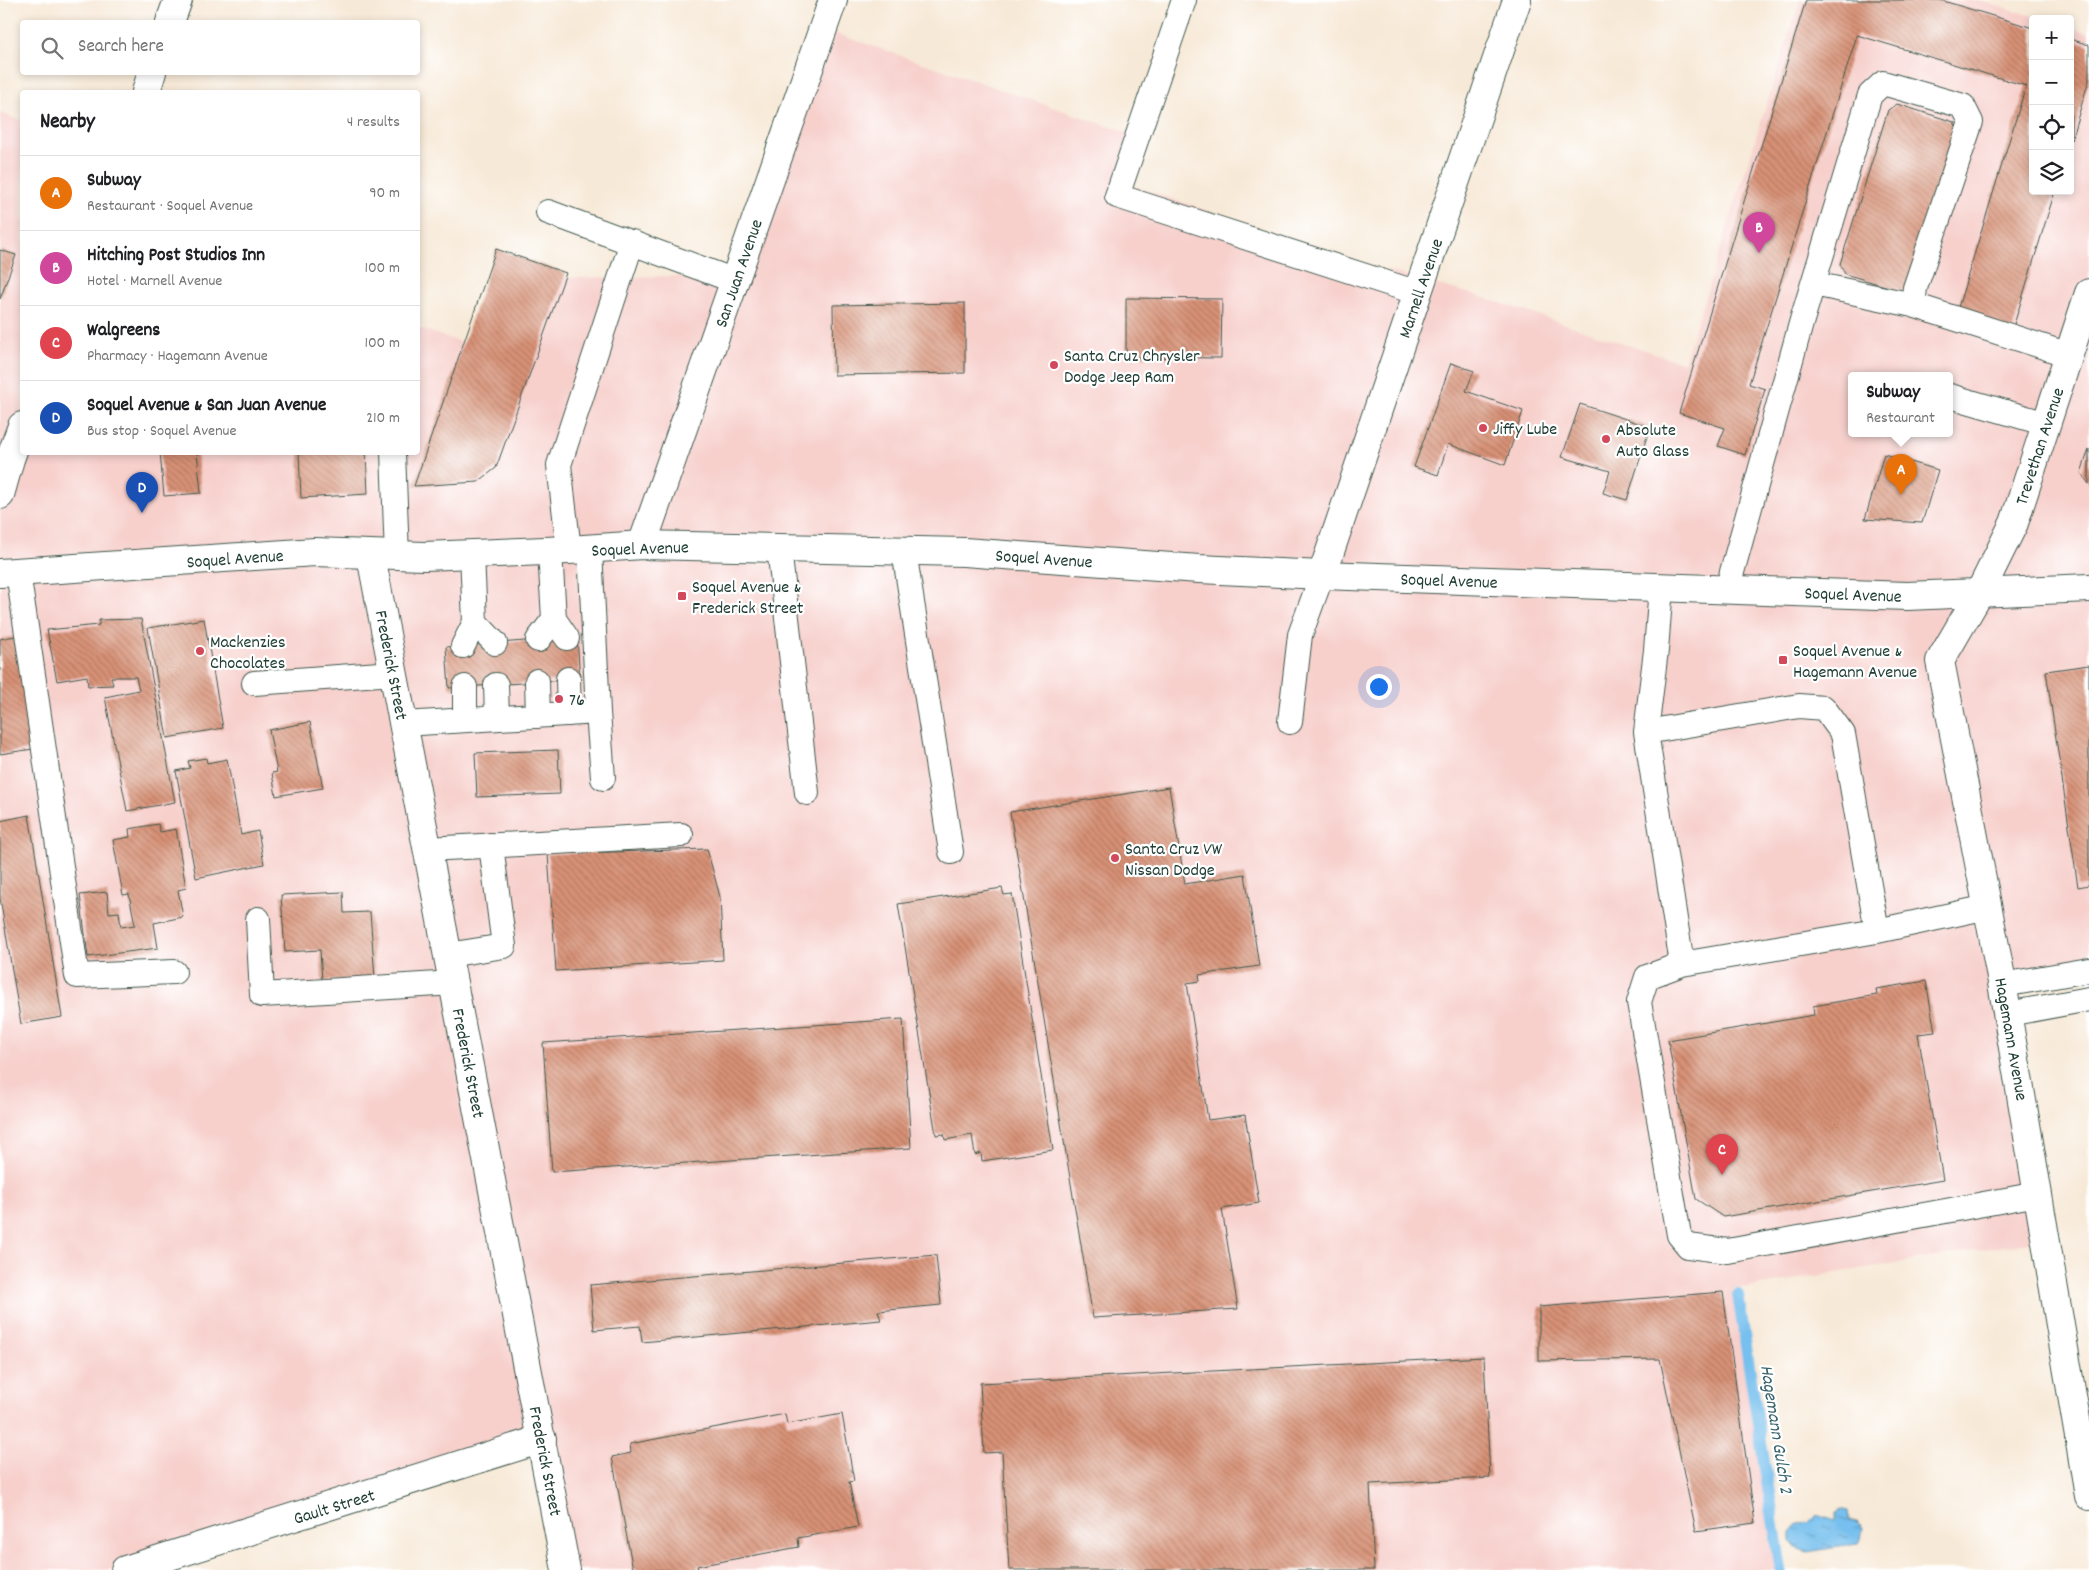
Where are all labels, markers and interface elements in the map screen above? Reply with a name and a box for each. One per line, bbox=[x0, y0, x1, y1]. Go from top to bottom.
map controls bbox=[2029, 15, 2074, 195]
button: + bbox=[2029, 15, 2074, 60]
search box bbox=[20, 20, 420, 75]
icon: search bbox=[38, 34, 66, 62]
text: Search here bbox=[78, 34, 164, 61]
button: − bbox=[2029, 60, 2074, 105]
button: locate bbox=[2029, 105, 2074, 150]
text: Nearby bbox=[40, 108, 95, 138]
text: 4 results bbox=[347, 111, 400, 134]
button: layers bbox=[2029, 150, 2074, 195]
text: Subway bbox=[87, 168, 141, 195]
text: A bbox=[52, 182, 60, 205]
text: 90 m bbox=[369, 182, 400, 205]
text: Restaurant · Soquel Avenue bbox=[87, 195, 253, 218]
pin: B bbox=[1743, 212, 1775, 253]
street label: San Juan Avenue bbox=[710, 216, 771, 331]
street label: Marnell Avenue bbox=[1394, 236, 1451, 342]
text: Hitching Post Studios Inn bbox=[87, 243, 265, 270]
text: B bbox=[52, 257, 60, 280]
text: 100 m bbox=[364, 257, 400, 280]
text: Hotel · Marnell Avenue bbox=[87, 270, 222, 293]
text: Walgreens bbox=[87, 318, 160, 345]
text: C bbox=[52, 332, 60, 355]
text: 100 m bbox=[364, 332, 400, 355]
text: Pharmacy · Hagemann Avenue bbox=[87, 345, 268, 368]
place label: Santa Cruz Chrysler Dodge Jeep Ram bbox=[1064, 345, 1200, 391]
marker: Santa Cruz Chrysler Dodge Jeep Ram bbox=[1048, 359, 1060, 371]
popup bbox=[1848, 372, 1953, 437]
text: Subway bbox=[1866, 380, 1920, 407]
street label: Trevethan Avenue bbox=[2011, 385, 2072, 509]
text: Soquel Avenue & San Juan Avenue bbox=[87, 393, 326, 420]
text: D bbox=[52, 407, 60, 430]
text: 210 m bbox=[366, 407, 400, 430]
text: Restaurant bbox=[1866, 407, 1935, 430]
place label: Jiffy Lube bbox=[1493, 418, 1557, 443]
place label: Absolute Auto Glass bbox=[1616, 419, 1689, 465]
text: Bus stop · Soquel Avenue bbox=[87, 420, 237, 443]
marker: Jiffy Lube bbox=[1477, 422, 1489, 434]
marker: Absolute Auto Glass bbox=[1600, 433, 1612, 445]
pin: A bbox=[1885, 454, 1917, 495]
pin: D bbox=[126, 472, 158, 513]
street label: Soquel Avenue bbox=[591, 536, 689, 565]
street label: Soquel Avenue bbox=[186, 545, 285, 576]
street label: Soquel Avenue bbox=[994, 545, 1093, 576]
street label: Soquel Avenue bbox=[1400, 568, 1498, 597]
place label: Soquel Avenue & Frederick Street bbox=[692, 576, 804, 622]
street label: Soquel Avenue bbox=[1804, 582, 1902, 611]
marker: Soquel Avenue & Frederick Street bbox=[676, 590, 688, 602]
street label: Frederick Street bbox=[367, 608, 413, 723]
place label: Mackenzies Chocolates bbox=[210, 631, 285, 677]
place label: Soquel Avenue & Hagemann Avenue bbox=[1793, 640, 1917, 686]
marker: Mackenzies Chocolates bbox=[194, 645, 206, 657]
marker: Soquel Avenue & Hagemann Avenue bbox=[1777, 654, 1789, 666]
your location bbox=[1366, 674, 1392, 700]
place label: 76 bbox=[569, 689, 585, 714]
marker: 76 bbox=[553, 693, 565, 705]
place label: Santa Cruz VW Nissan Dodge bbox=[1125, 838, 1223, 884]
marker: Santa Cruz VW Nissan Dodge bbox=[1109, 852, 1121, 864]
street label: Hagemann Avenue bbox=[1986, 976, 2033, 1103]
street label: Frederick Street bbox=[444, 1006, 490, 1121]
pin: C bbox=[1706, 1134, 1738, 1175]
water label: Hagemann Gulch 2 bbox=[1751, 1363, 1798, 1497]
street label: Frederick Street bbox=[521, 1404, 567, 1519]
street label: Gault Street bbox=[291, 1484, 379, 1533]

